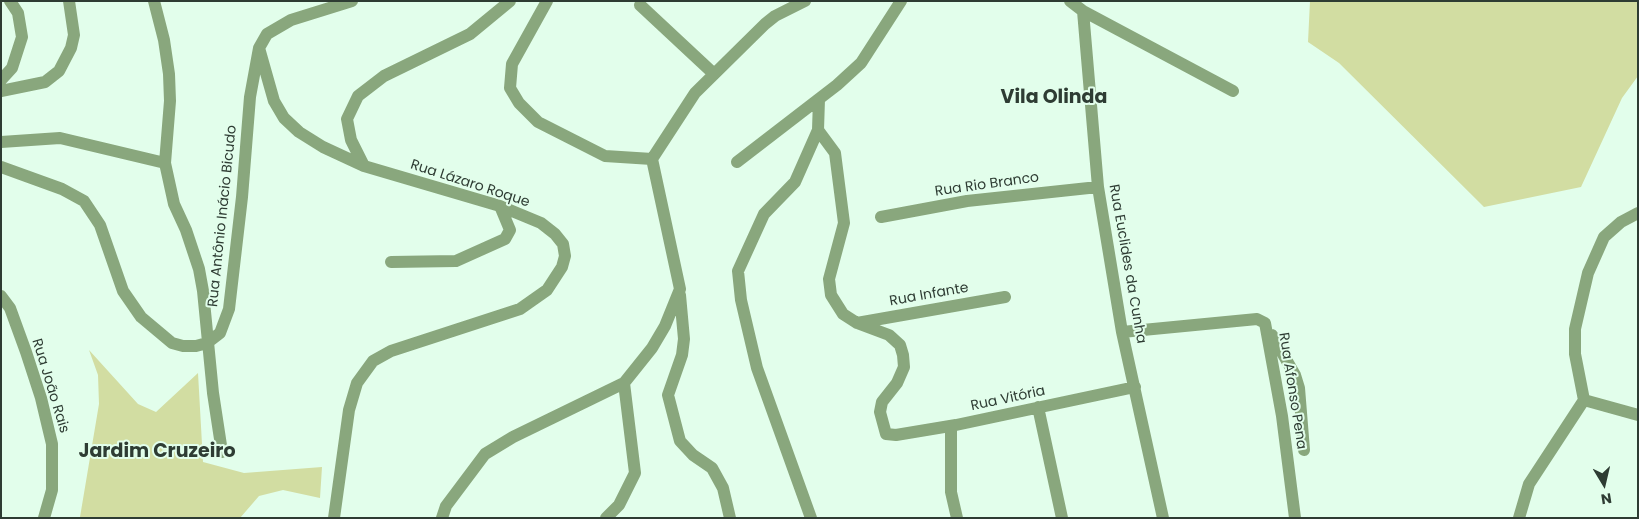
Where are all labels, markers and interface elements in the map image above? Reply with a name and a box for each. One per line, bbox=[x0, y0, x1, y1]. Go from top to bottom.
district label: Vila Olinda bbox=[1001, 87, 1107, 109]
street label: Rua Antônio Inácio Bicudo bbox=[205, 124, 241, 308]
street label: Rua Lázaro Roque bbox=[408, 157, 532, 211]
street label: Rua Rio Branco bbox=[934, 169, 1040, 201]
street label: Rua Euclides da Cunha bbox=[1105, 183, 1149, 345]
street label: Rua Infante bbox=[888, 280, 970, 310]
street label: Rua Afonso Pena bbox=[1274, 331, 1310, 451]
street label: Rua João Rais bbox=[28, 337, 72, 435]
street label: Rua Vitória bbox=[969, 383, 1047, 415]
district label: Jardim Cruzeiro bbox=[78, 441, 236, 463]
north arrow bbox=[1579, 459, 1629, 509]
text: N bbox=[1600, 488, 1613, 510]

